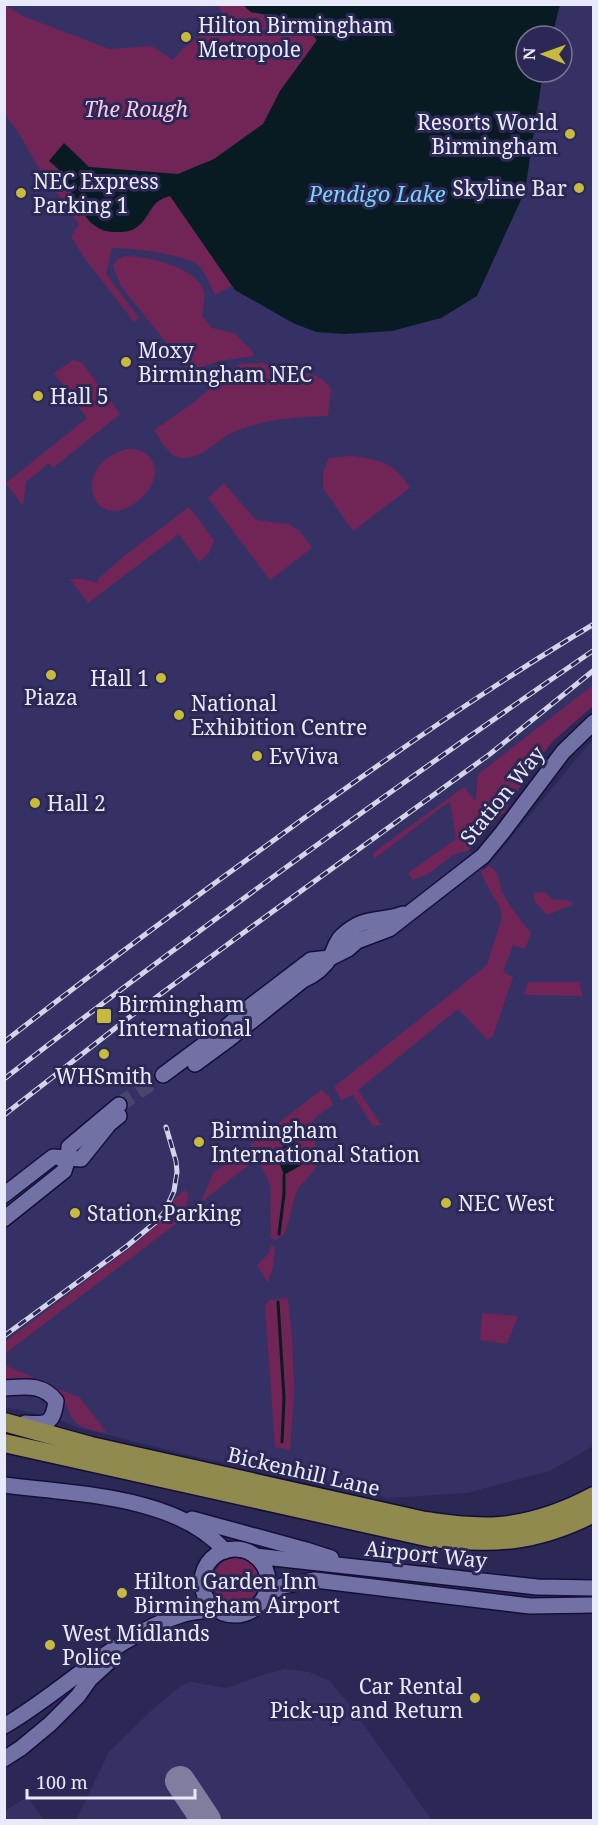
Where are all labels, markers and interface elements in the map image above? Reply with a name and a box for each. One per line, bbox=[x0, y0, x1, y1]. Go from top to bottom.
place label: Hilton Birmingham Metropole bbox=[198, 11, 393, 63]
north arrow bbox=[514, 24, 574, 84]
marker: Hilton Birmingham Metropole bbox=[179, 30, 193, 44]
text: N bbox=[518, 47, 540, 60]
park label: The Rough bbox=[84, 95, 188, 123]
place label: Resorts World Birmingham bbox=[417, 108, 558, 160]
marker: Resorts World Birmingham bbox=[563, 127, 577, 141]
place label: NEC Express Parking 1 bbox=[33, 167, 159, 219]
place label: Skyline Bar bbox=[453, 174, 567, 202]
water label: Pendigo Lake bbox=[307, 178, 446, 208]
marker: Skyline Bar bbox=[572, 181, 586, 195]
marker: NEC Express Parking 1 bbox=[14, 186, 28, 200]
place label: Moxy Birmingham NEC bbox=[138, 336, 312, 388]
marker: Moxy Birmingham NEC bbox=[119, 355, 133, 369]
place label: Hall 5 bbox=[50, 382, 109, 410]
marker: Hall 5 bbox=[31, 389, 45, 403]
place label: Hall 1 bbox=[90, 664, 149, 692]
marker: Piaza bbox=[44, 668, 58, 682]
marker: Hall 1 bbox=[154, 671, 168, 685]
place label: Piaza bbox=[24, 683, 78, 711]
place label: National Exhibition Centre bbox=[191, 689, 367, 741]
marker: National Exhibition Centre bbox=[172, 708, 186, 722]
street label: Station Way bbox=[453, 740, 551, 850]
place label: EvViva bbox=[269, 742, 339, 770]
marker: EvViva bbox=[250, 749, 264, 763]
place label: Hall 2 bbox=[47, 789, 106, 817]
marker: Hall 2 bbox=[28, 796, 42, 810]
place label: Birmingham International bbox=[118, 990, 252, 1042]
marker: Birmingham International bbox=[95, 1007, 113, 1025]
marker: WHSmith bbox=[97, 1047, 111, 1061]
place label: WHSmith bbox=[55, 1062, 153, 1090]
place label: Birmingham International Station bbox=[211, 1116, 420, 1168]
marker: Birmingham International Station bbox=[192, 1135, 206, 1149]
place label: NEC West bbox=[458, 1189, 554, 1217]
marker: NEC West bbox=[439, 1196, 453, 1210]
place label: Station Parking bbox=[87, 1199, 242, 1227]
marker: Station Parking bbox=[68, 1206, 82, 1220]
street label: Bickenhill Lane bbox=[225, 1440, 383, 1502]
street label: Airport Way bbox=[363, 1534, 489, 1574]
place label: Hilton Garden Inn Birmingham Airport bbox=[134, 1567, 340, 1619]
marker: Hilton Garden Inn Birmingham Airport bbox=[115, 1586, 129, 1600]
place label: West Midlands Police bbox=[62, 1619, 210, 1671]
marker: West Midlands Police bbox=[43, 1638, 57, 1652]
place label: Car Rental Pick-up and Return bbox=[270, 1672, 463, 1724]
marker: Car Rental Pick-up and Return bbox=[468, 1691, 482, 1705]
scale bar bbox=[27, 1762, 195, 1800]
text: 100 m bbox=[36, 1770, 88, 1794]

